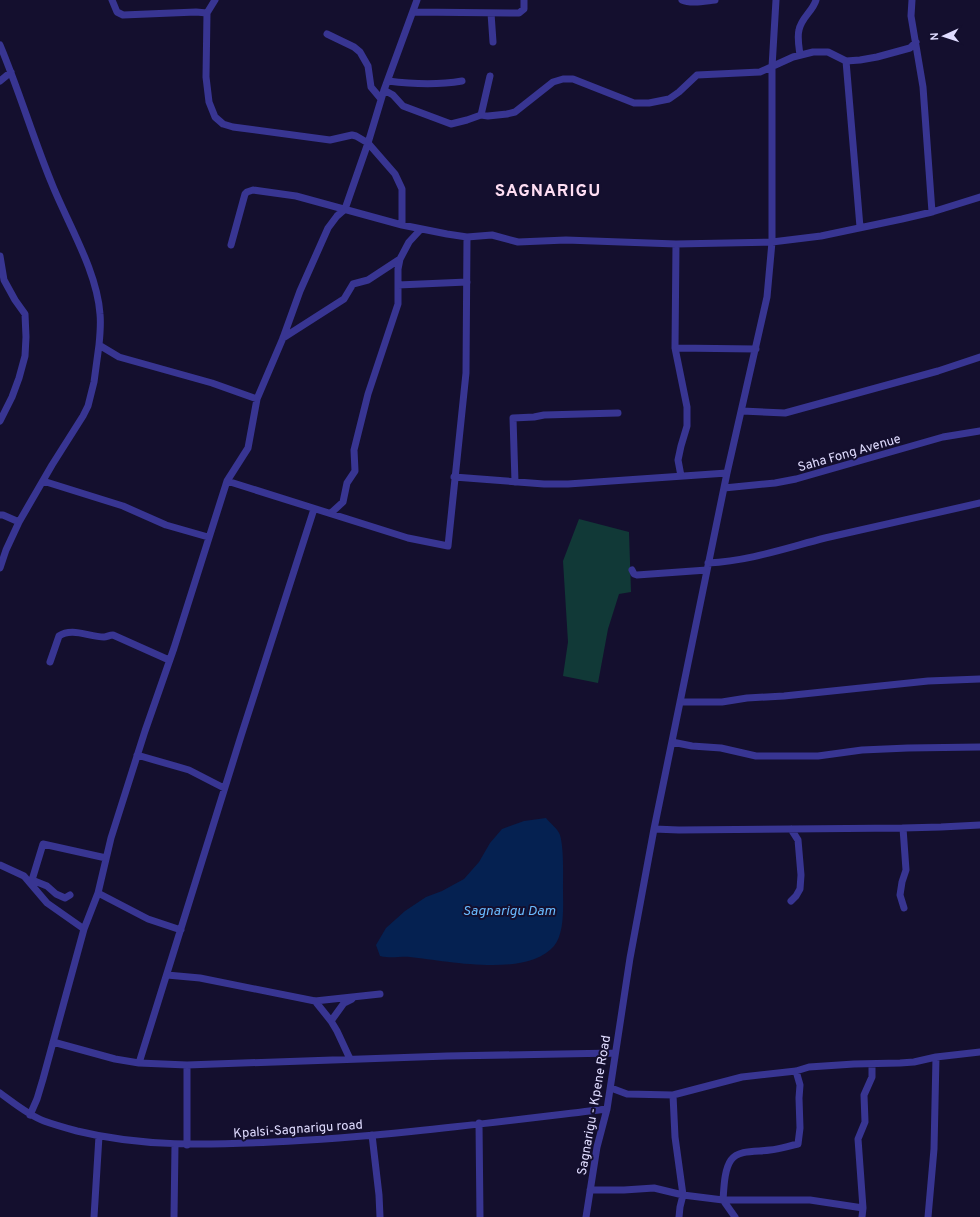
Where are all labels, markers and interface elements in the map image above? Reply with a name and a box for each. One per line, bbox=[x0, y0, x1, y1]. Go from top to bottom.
north arrow bbox=[924, 16, 964, 56]
text: N bbox=[928, 32, 942, 41]
district label: SAGNARIGU bbox=[495, 181, 601, 203]
street label: Saha Fong Avenue bbox=[796, 432, 903, 476]
water label: Sagnarigu Dam bbox=[463, 903, 556, 920]
street label: Sagnarigu - Kpene Road bbox=[575, 1034, 615, 1177]
street label: Kpalsi-Sagnarigu road bbox=[233, 1117, 363, 1143]

